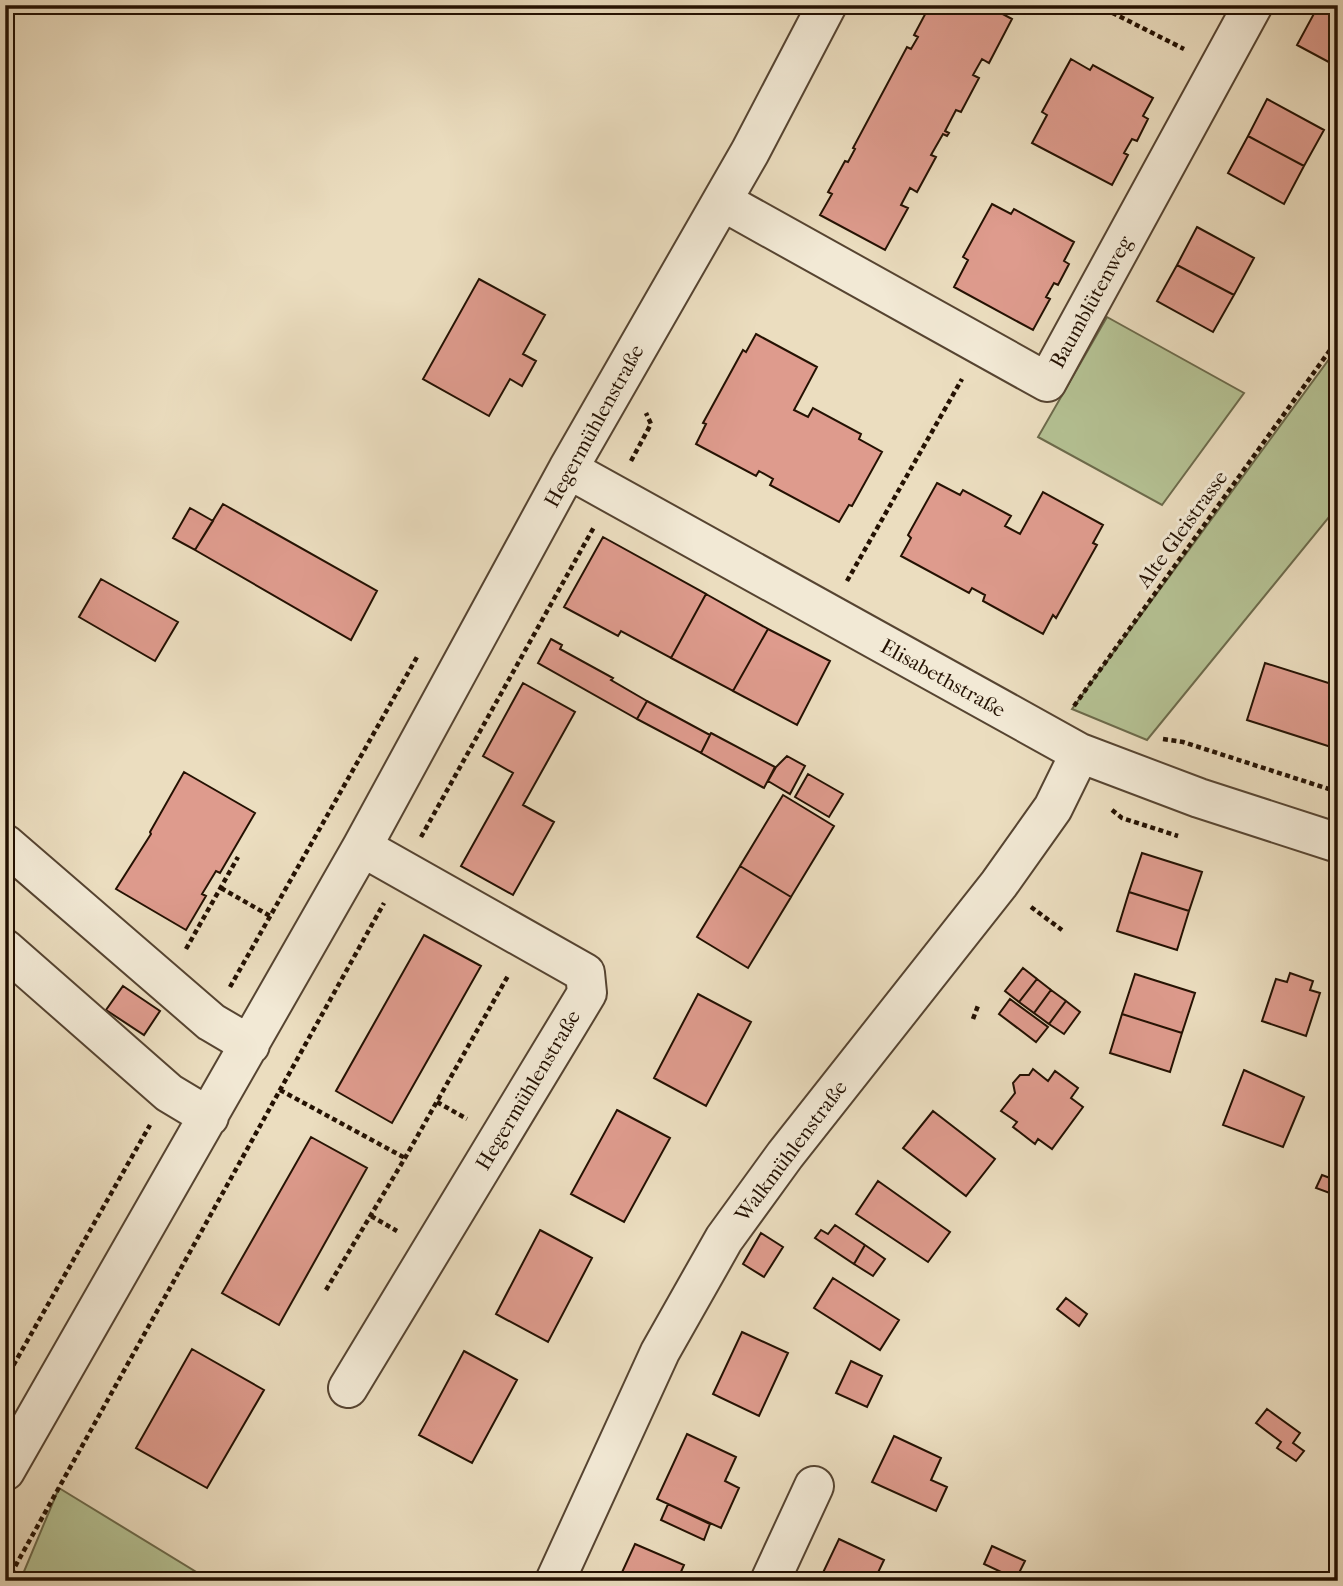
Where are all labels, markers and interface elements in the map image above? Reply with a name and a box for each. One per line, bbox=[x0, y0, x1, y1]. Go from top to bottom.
street label: Baumblütenweg bbox=[1045, 231, 1138, 372]
street label: Hegermühlenstraße bbox=[539, 340, 649, 512]
street label: Alte Gleistrasse bbox=[1131, 466, 1232, 593]
street label: Elisabethstraße bbox=[876, 634, 1010, 722]
street label: Hegermühlenstraße bbox=[471, 1006, 585, 1174]
street label: Walkmühlenstraße bbox=[730, 1076, 852, 1227]

